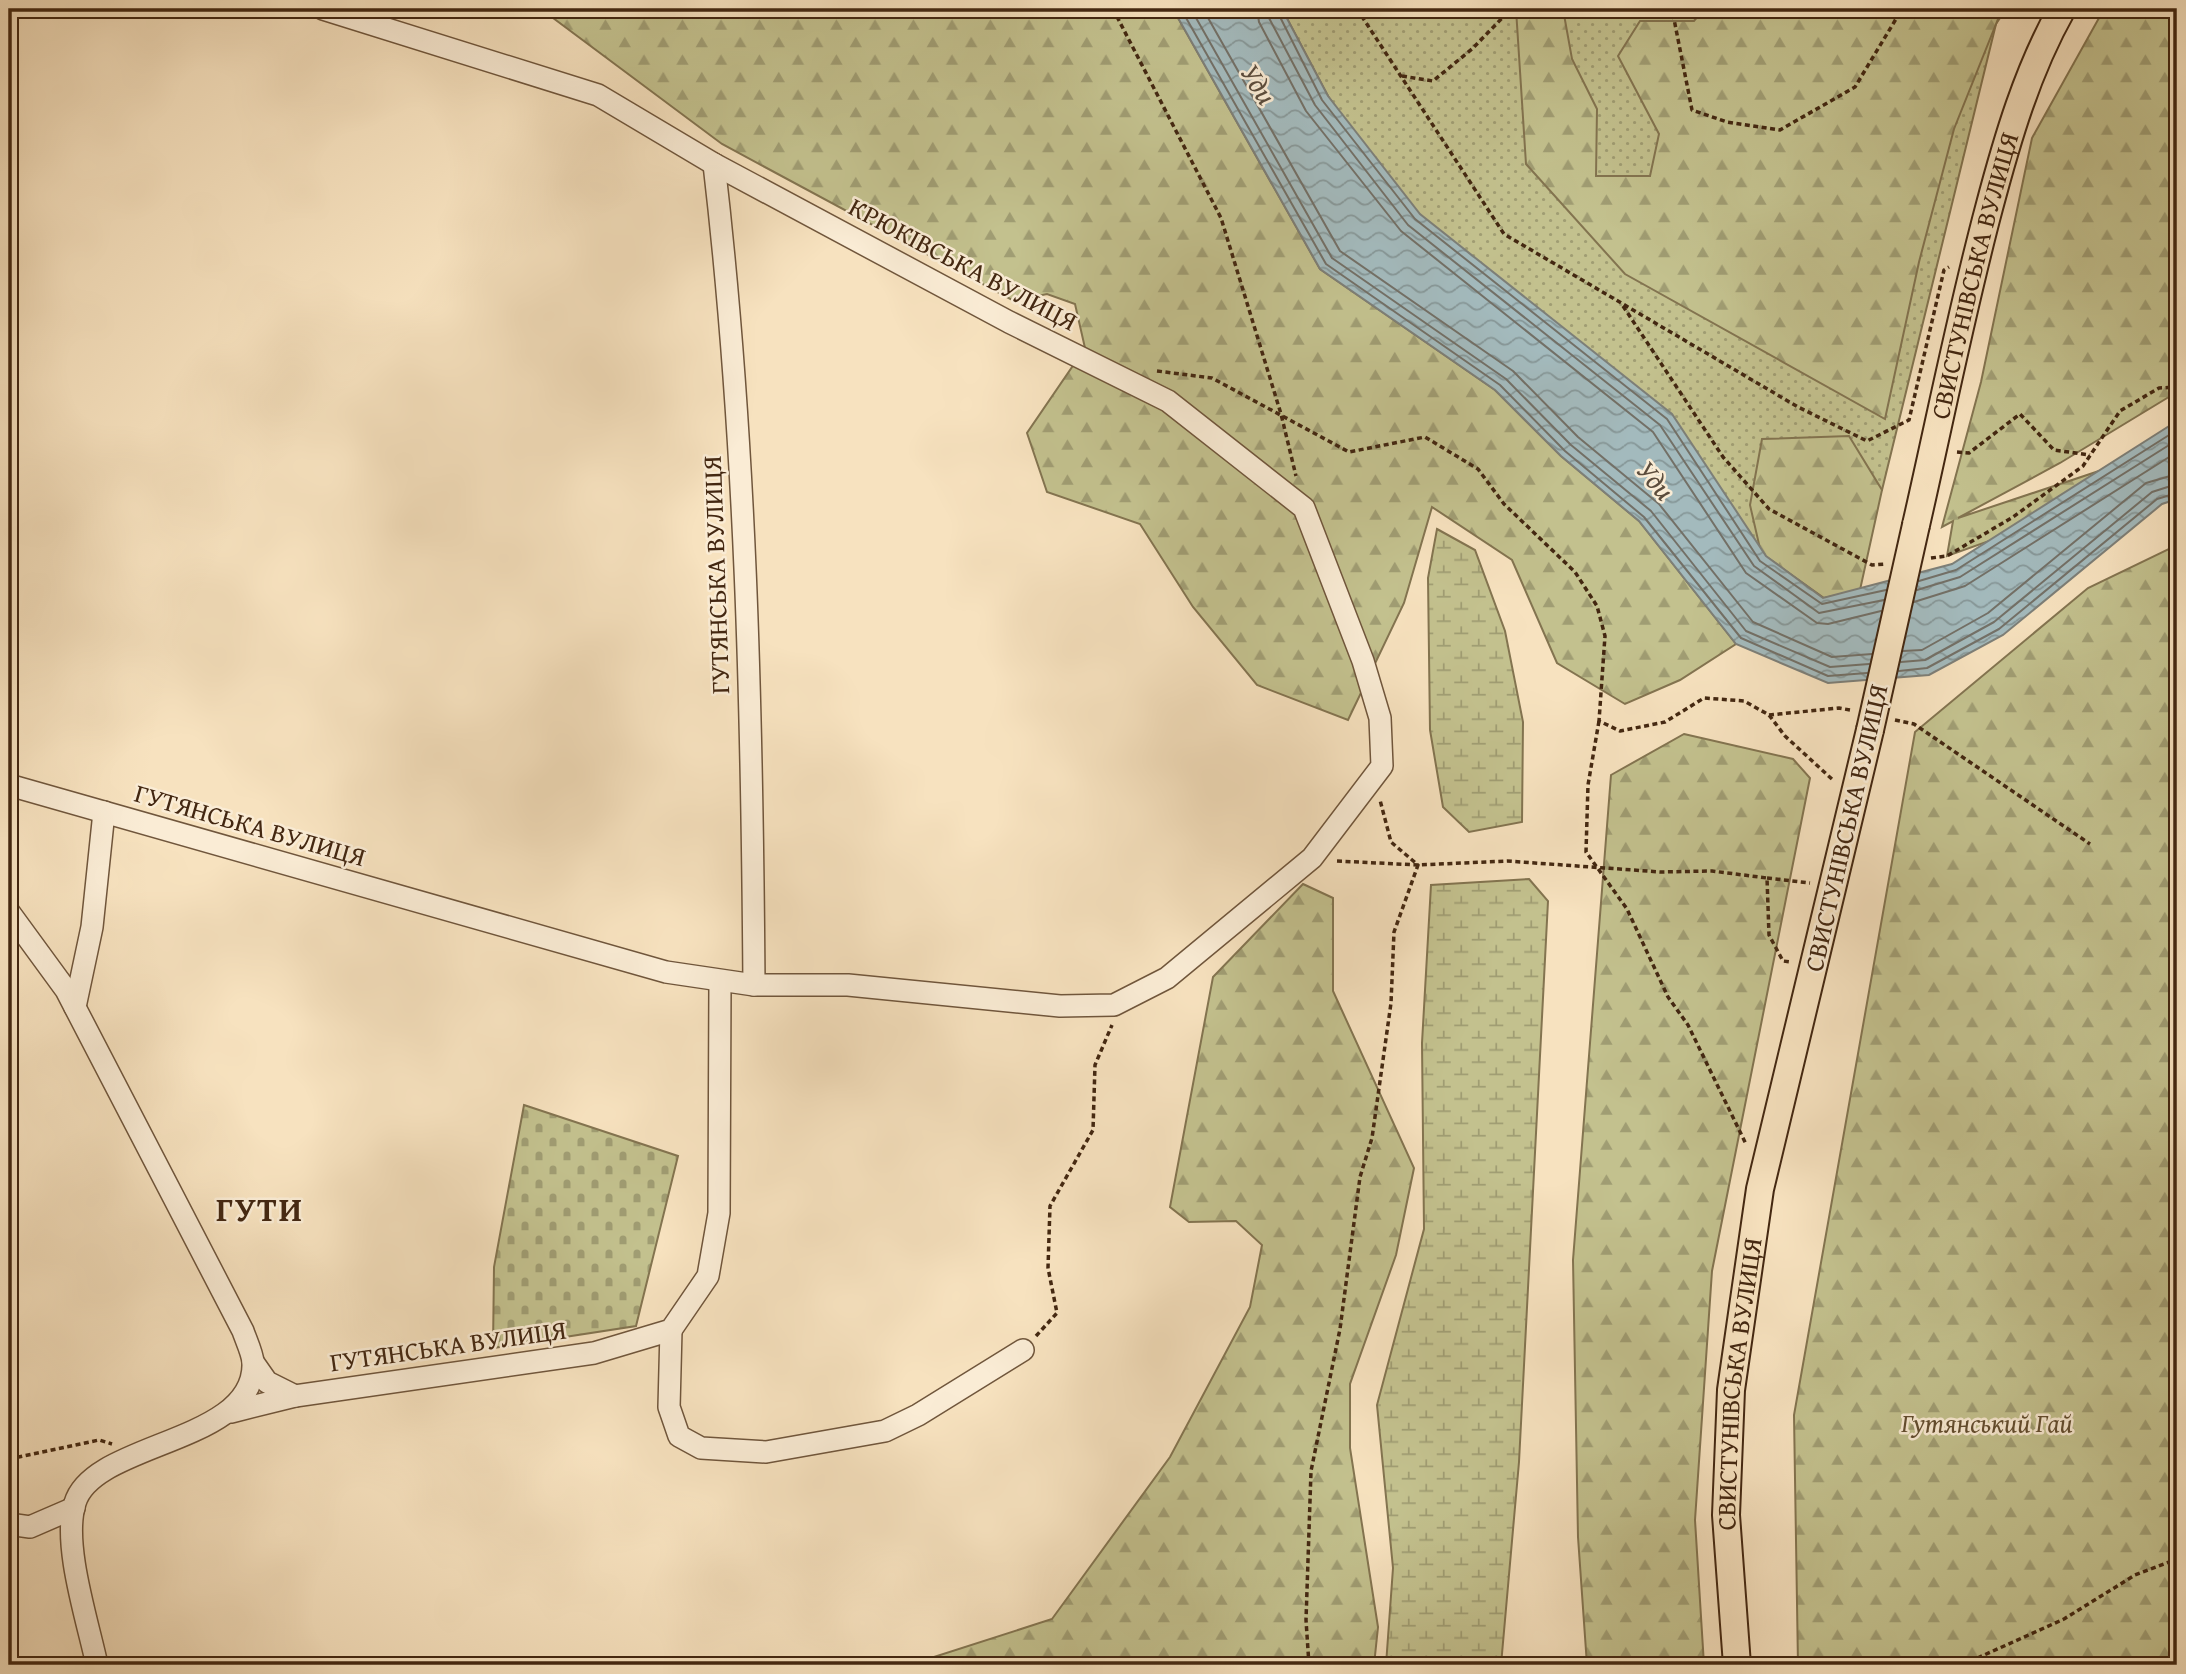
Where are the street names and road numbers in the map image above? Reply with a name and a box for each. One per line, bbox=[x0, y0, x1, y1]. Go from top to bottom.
street label: СВИСТУНІВСЬКА ВУЛИЦЯ bbox=[1920, 128, 2028, 423]
street label: КРЮКІВСЬКА ВУЛИЦЯ bbox=[842, 187, 1084, 340]
street label: ГУТЯНСЬКА ВУЛИЦЯ bbox=[692, 455, 739, 695]
street label: СВИСТУНІВСЬКА ВУЛИЦЯ bbox=[1793, 680, 1898, 975]
street label: ГУТЯНСЬКА ВУЛИЦЯ bbox=[130, 773, 370, 876]
street label: СВИСТУНІВСЬКА ВУЛИЦЯ bbox=[1706, 1235, 1772, 1532]
street label: ГУТЯНСЬКА ВУЛИЦЯ bbox=[327, 1310, 569, 1381]

